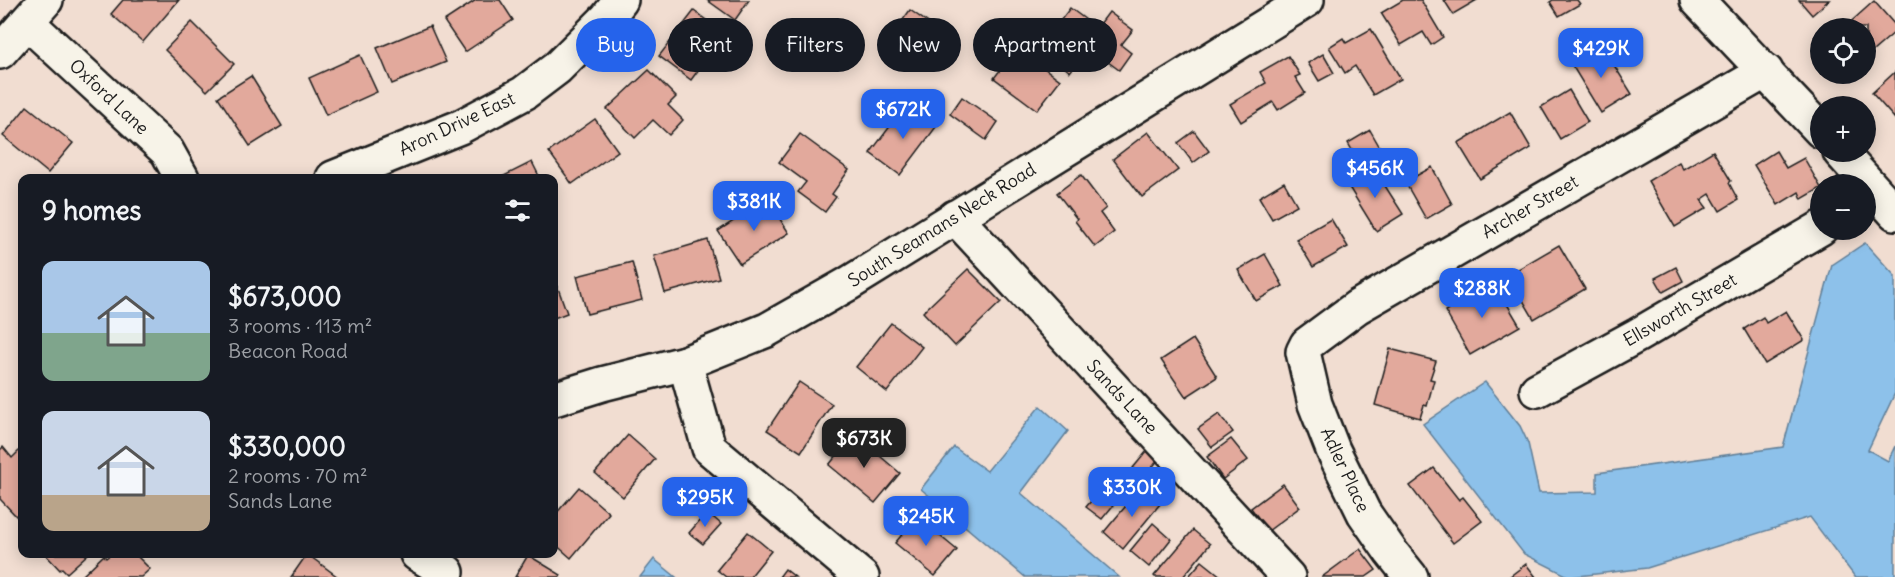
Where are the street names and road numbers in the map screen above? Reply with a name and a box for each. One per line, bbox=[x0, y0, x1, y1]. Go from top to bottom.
street label: Oxford Lane bbox=[65, 54, 154, 139]
street label: Aron Drive East bbox=[395, 87, 518, 160]
street label: South Seamans Neck Road bbox=[844, 157, 1040, 292]
street label: Archer Street bbox=[1477, 170, 1582, 243]
street label: Ellsworth Street bbox=[1619, 268, 1741, 351]
street label: Sands Lane bbox=[1082, 354, 1163, 439]
street label: Adler Place bbox=[1316, 424, 1375, 516]

